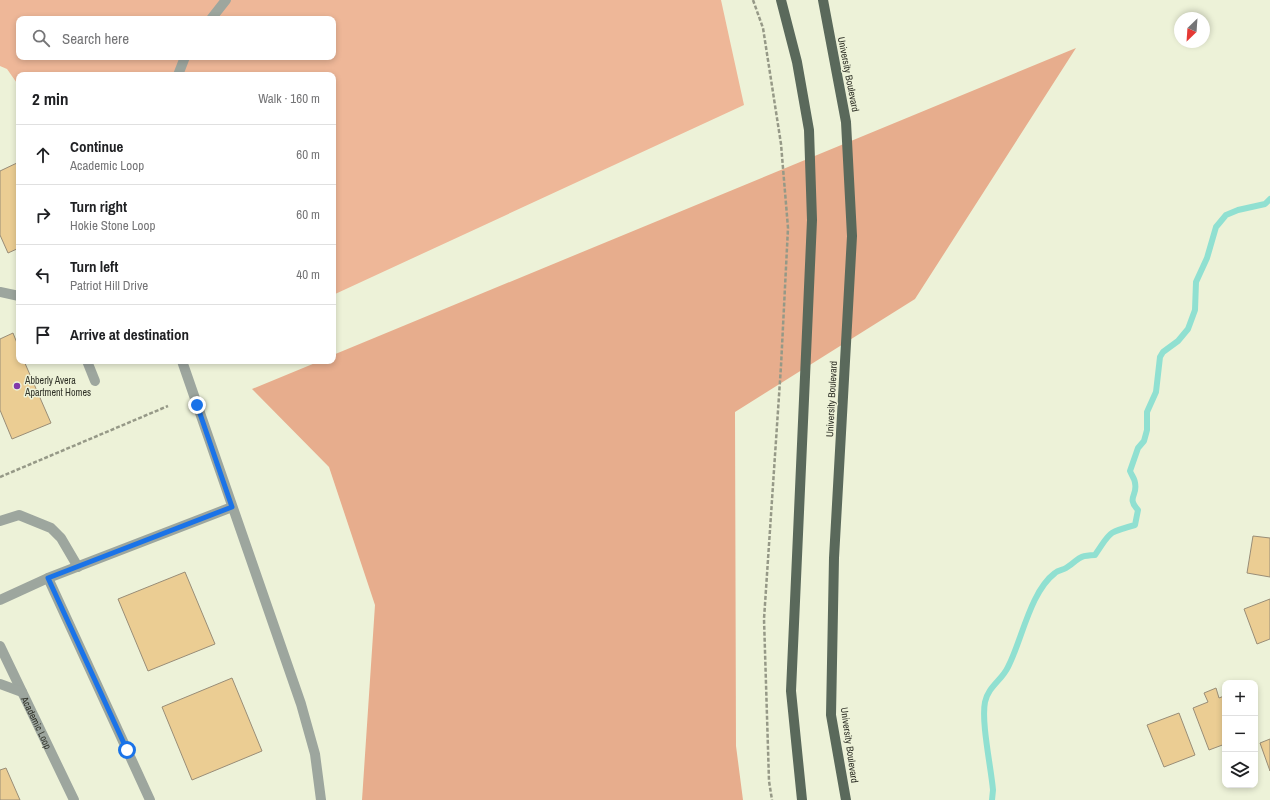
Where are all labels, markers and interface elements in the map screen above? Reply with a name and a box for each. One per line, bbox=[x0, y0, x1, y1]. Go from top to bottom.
north arrow bbox=[1174, 12, 1210, 48]
search box bbox=[16, 16, 336, 60]
icon: search bbox=[30, 27, 52, 49]
text: Search here bbox=[62, 28, 129, 49]
street label: University Boulevard bbox=[835, 35, 862, 113]
text: 2 min bbox=[32, 87, 68, 110]
text: Walk · 160 m bbox=[258, 90, 320, 107]
text: Continue bbox=[70, 136, 123, 157]
icon: ahead bbox=[32, 144, 54, 166]
text: 60 m bbox=[296, 146, 320, 163]
text: Academic Loop bbox=[70, 157, 144, 174]
text: Turn right bbox=[70, 196, 127, 217]
icon: right bbox=[32, 204, 54, 226]
text: 60 m bbox=[296, 206, 320, 223]
text: Hokie Stone Loop bbox=[70, 217, 155, 234]
text: Turn left bbox=[70, 256, 118, 277]
icon: left bbox=[32, 264, 54, 286]
text: 40 m bbox=[296, 266, 320, 283]
text: Patriot Hill Drive bbox=[70, 277, 148, 294]
icon: arrive bbox=[32, 324, 54, 346]
text: Arrive at destination bbox=[70, 324, 189, 345]
street label: University Boulevard bbox=[823, 361, 840, 437]
place label: Abberly Avera Apartment Homes bbox=[24, 374, 91, 399]
marker: Abberly Avera Apartment Homes bbox=[12, 381, 22, 391]
route end bbox=[188, 396, 206, 414]
map controls bbox=[1222, 680, 1258, 788]
button: + bbox=[1222, 680, 1258, 716]
street label: Academic Loop bbox=[18, 693, 55, 752]
street label: University Boulevard bbox=[838, 706, 861, 784]
button: − bbox=[1222, 716, 1258, 752]
route start bbox=[118, 741, 136, 759]
button: layers bbox=[1222, 752, 1258, 788]

